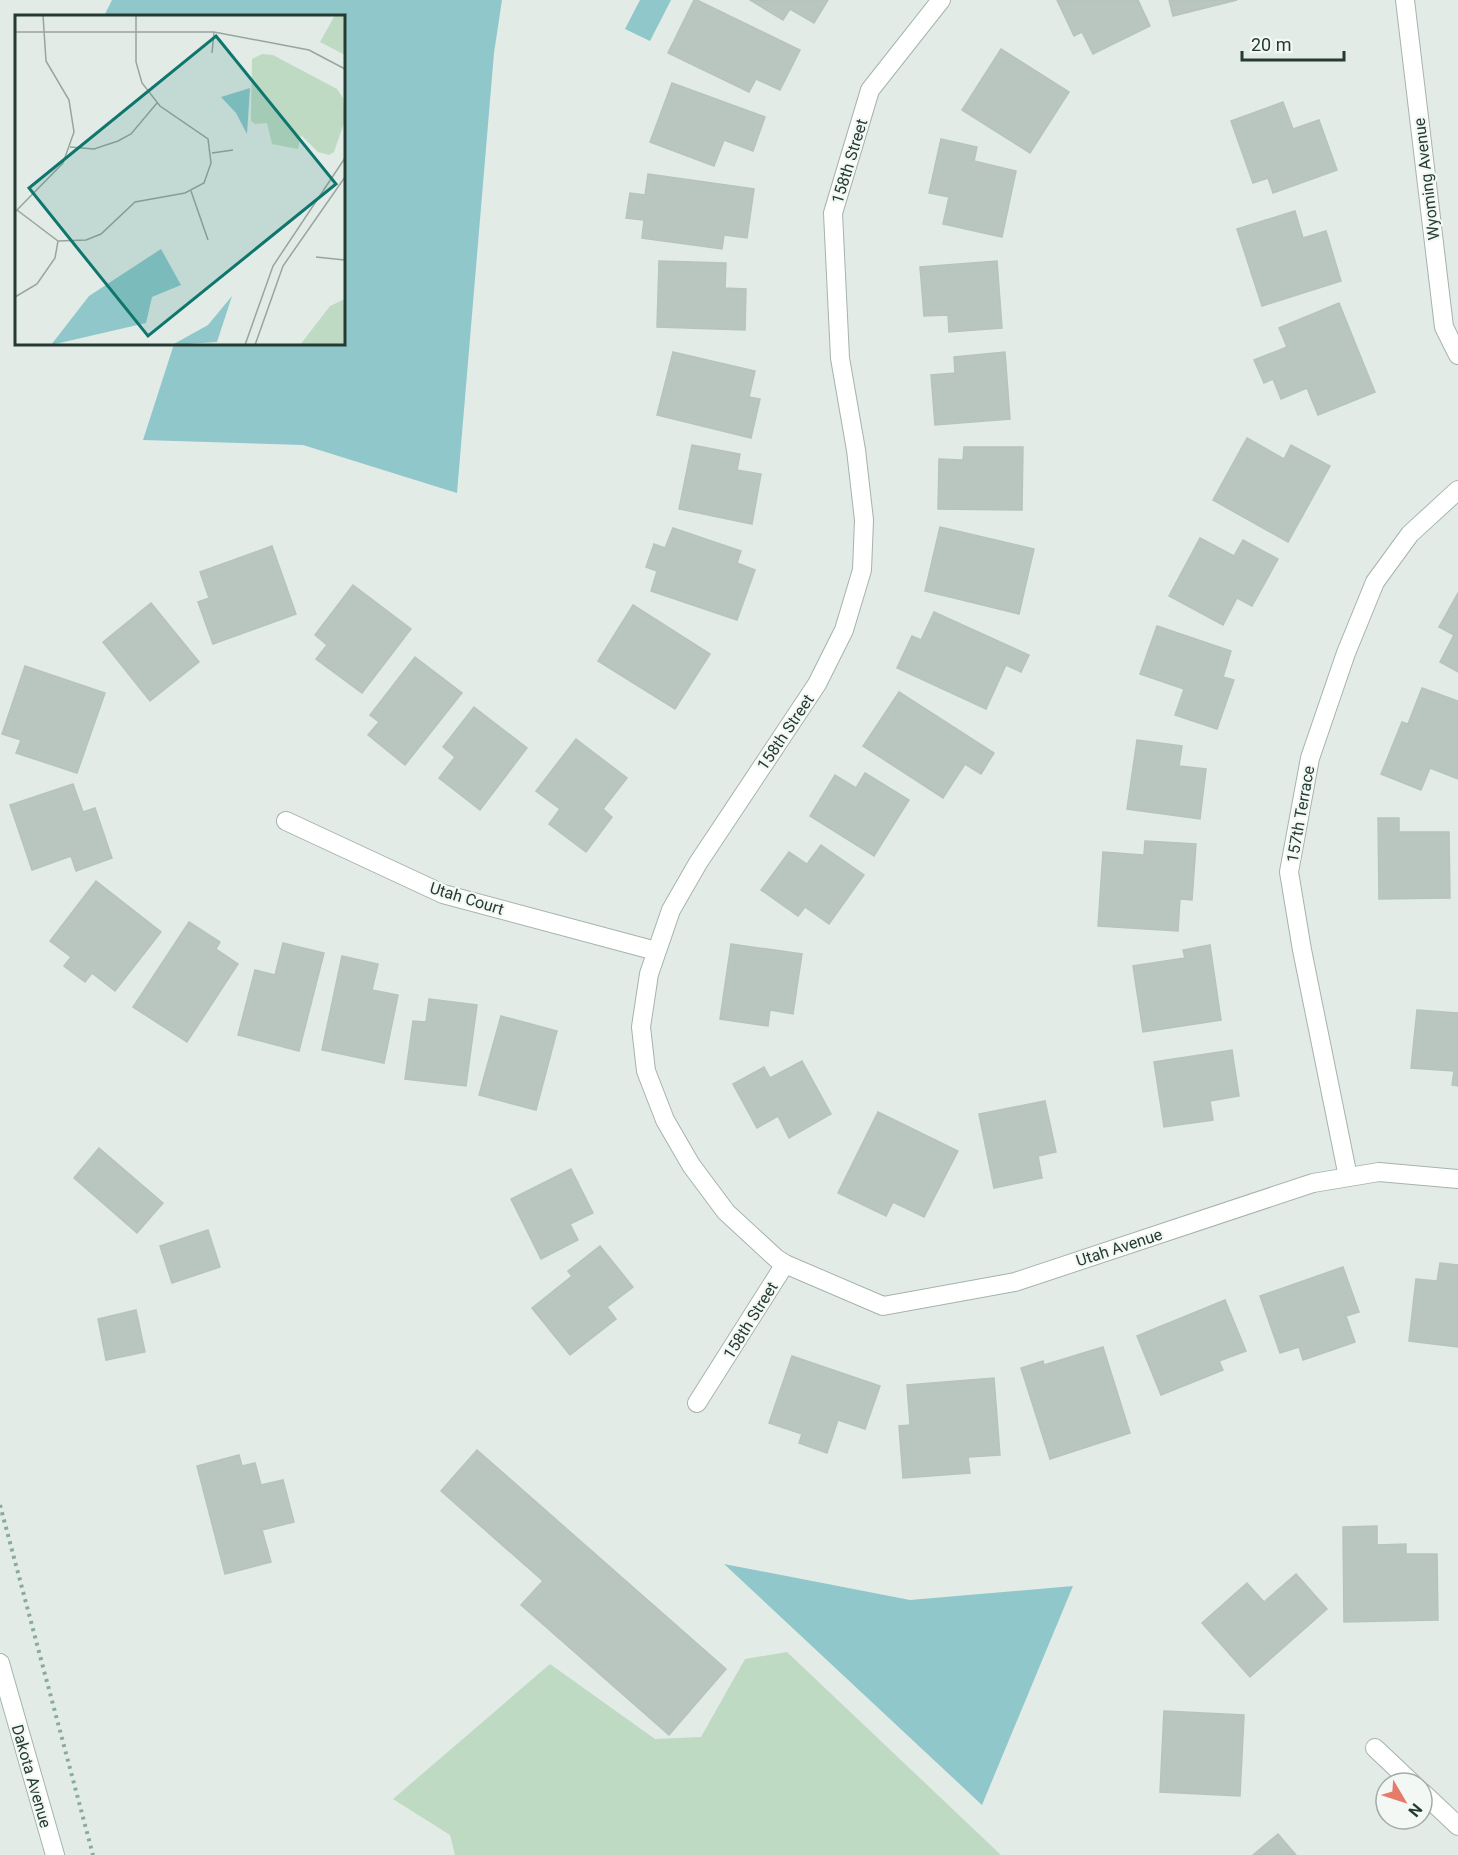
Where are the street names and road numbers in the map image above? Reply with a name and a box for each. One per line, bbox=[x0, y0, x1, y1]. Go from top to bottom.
street label: 158th Street bbox=[828, 117, 871, 206]
street label: Wyoming Avenue bbox=[1410, 117, 1443, 241]
street label: 158th Street bbox=[753, 691, 818, 774]
street label: 157th Terrace bbox=[1283, 764, 1318, 864]
street label: Utah Court bbox=[427, 878, 506, 919]
street label: Utah Avenue bbox=[1074, 1225, 1165, 1270]
street label: 158th Street bbox=[719, 1278, 782, 1362]
street label: Dakota Avenue bbox=[8, 1722, 55, 1830]

